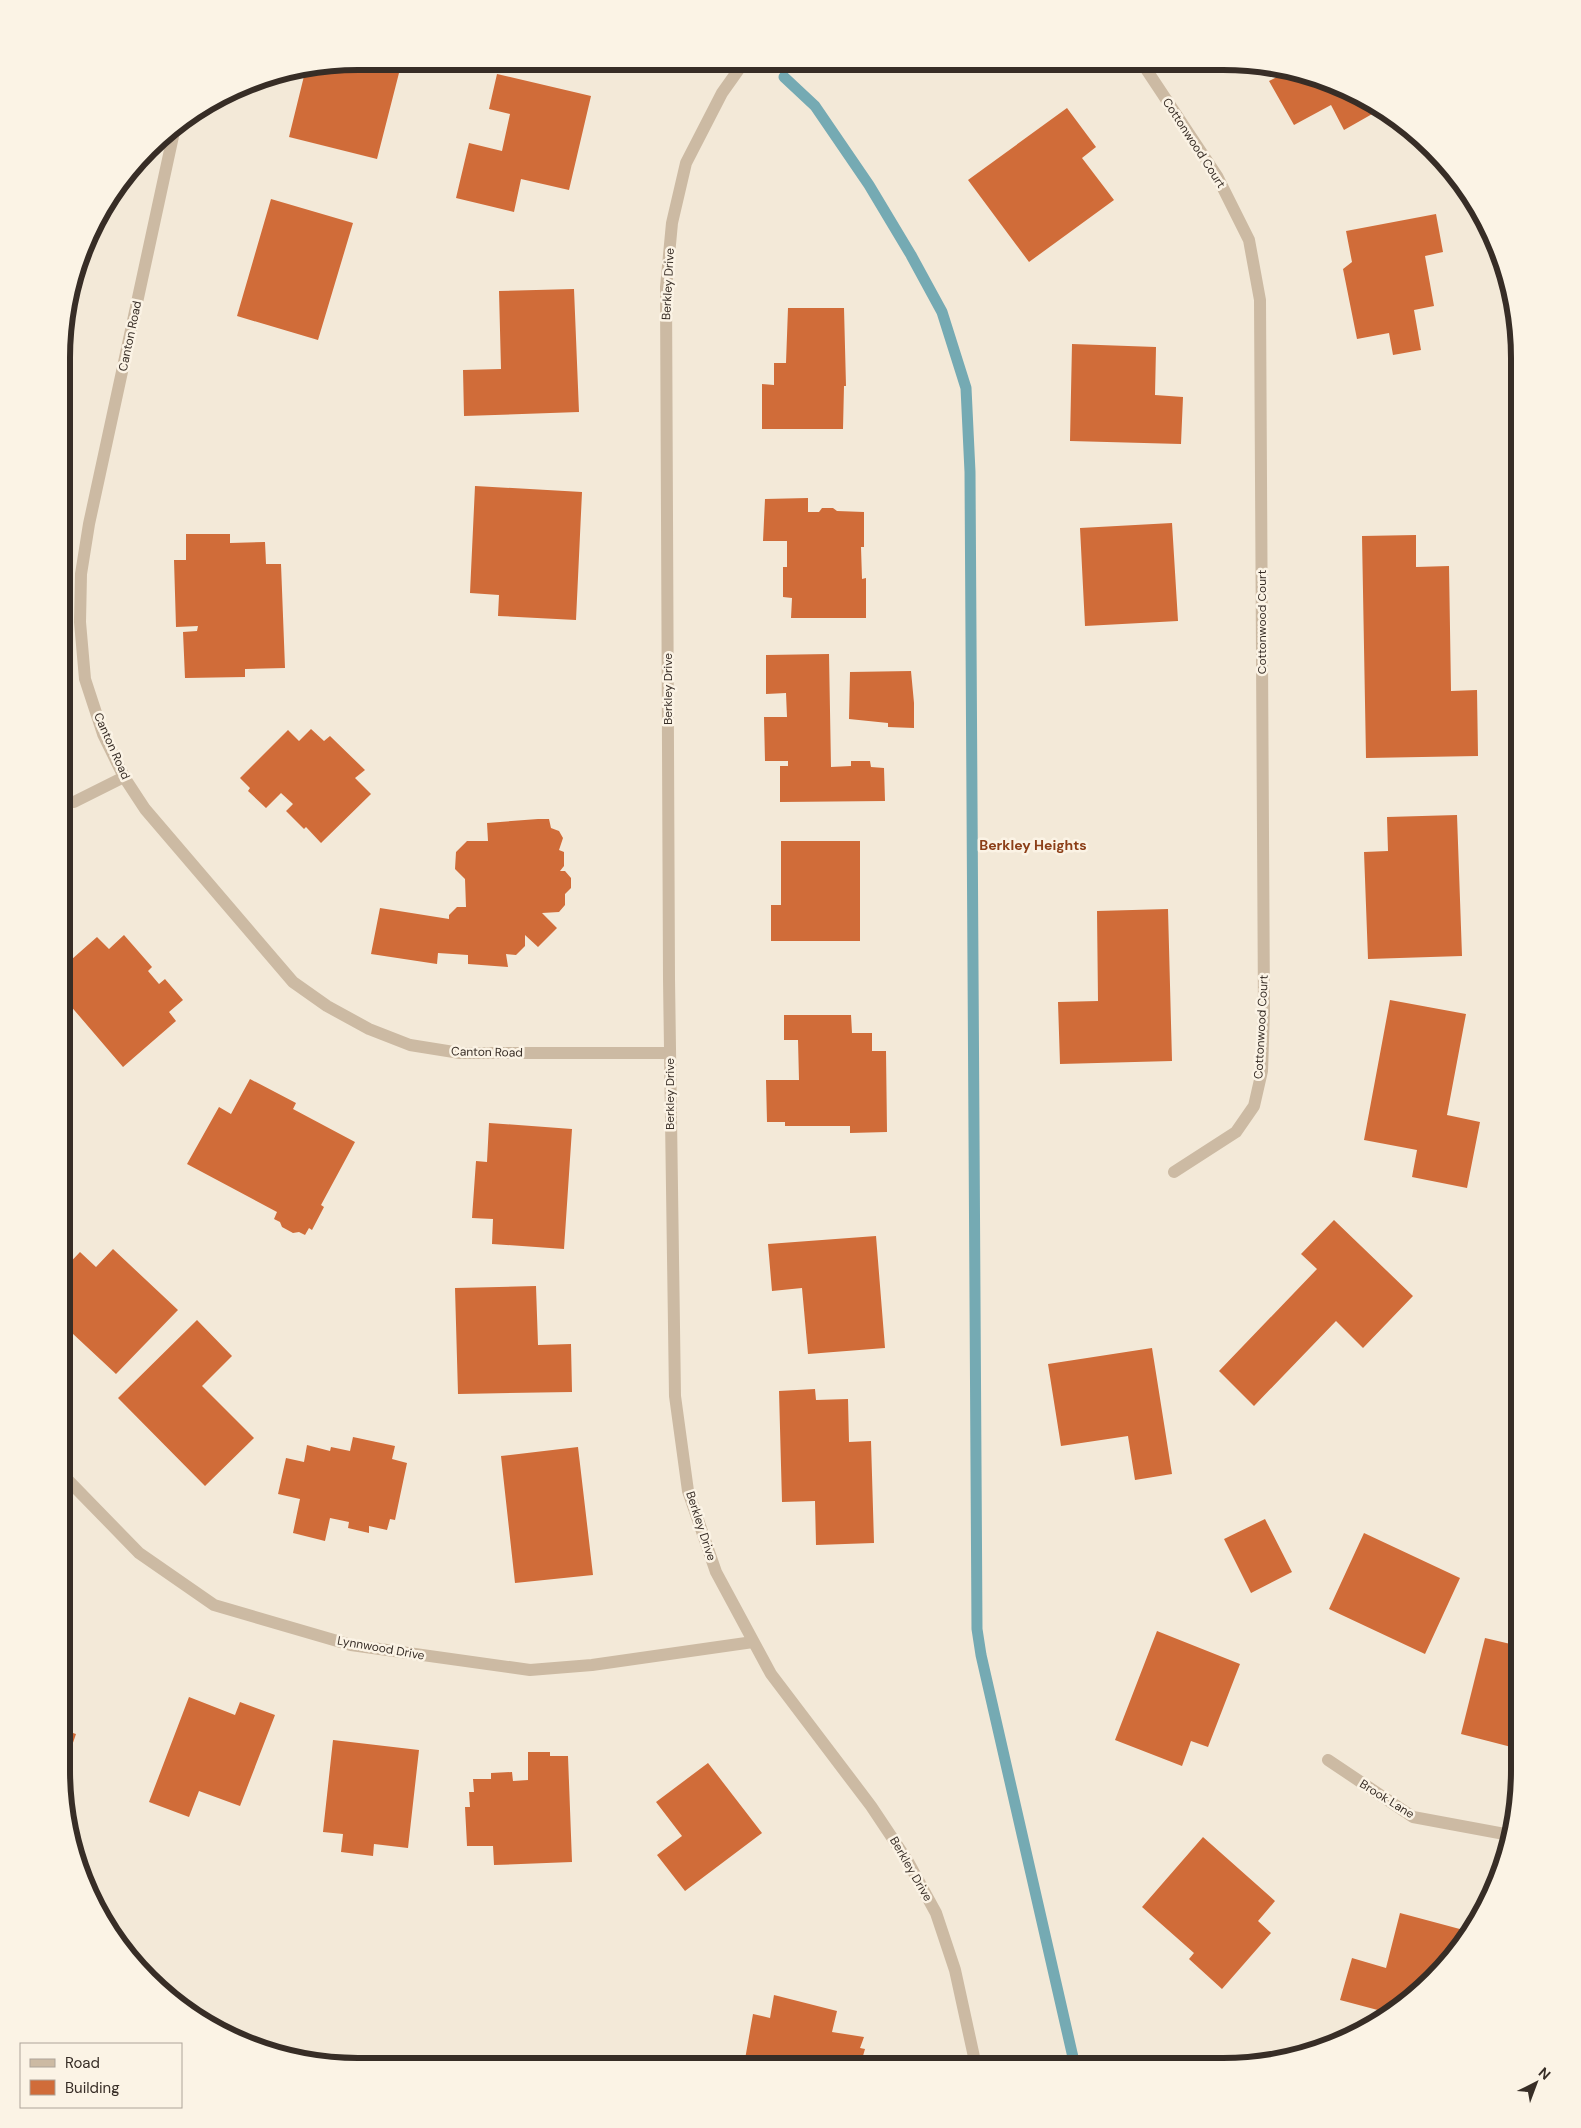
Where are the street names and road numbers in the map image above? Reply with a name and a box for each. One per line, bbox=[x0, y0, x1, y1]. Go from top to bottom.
street label: Cottonwood Court bbox=[1159, 95, 1229, 191]
street label: Berkley Drive bbox=[658, 247, 678, 320]
street label: Canton Road bbox=[115, 299, 145, 373]
street label: Cottonwood Court bbox=[1254, 570, 1270, 674]
street label: Berkley Drive bbox=[660, 653, 676, 725]
street label: Canton Road bbox=[90, 710, 134, 782]
street label: Cottonwood Court bbox=[1250, 974, 1272, 1080]
street label: Canton Road bbox=[451, 1043, 523, 1061]
street label: Berkley Drive bbox=[662, 1058, 678, 1130]
street label: Berkley Drive bbox=[682, 1489, 720, 1563]
street label: Lynnwood Drive bbox=[336, 1632, 426, 1664]
street label: Brook Lane bbox=[1357, 1776, 1417, 1822]
street label: Berkley Drive bbox=[886, 1834, 936, 1904]

